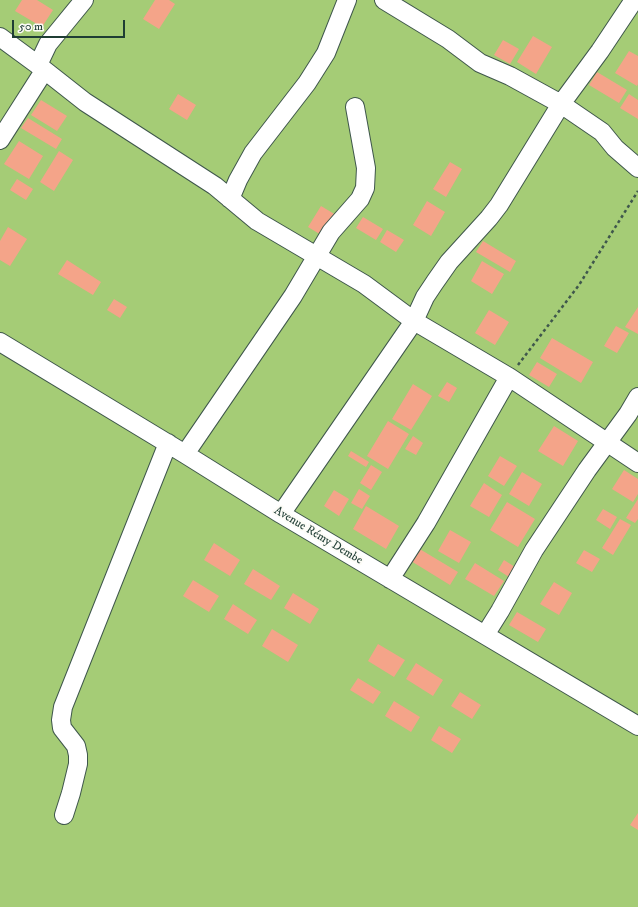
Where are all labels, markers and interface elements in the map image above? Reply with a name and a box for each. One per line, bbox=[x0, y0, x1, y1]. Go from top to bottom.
scale bar bbox=[14, 12, 127, 38]
text: 50 m bbox=[19, 19, 43, 34]
street label: Avenue Rémy Dembe bbox=[271, 504, 365, 568]

